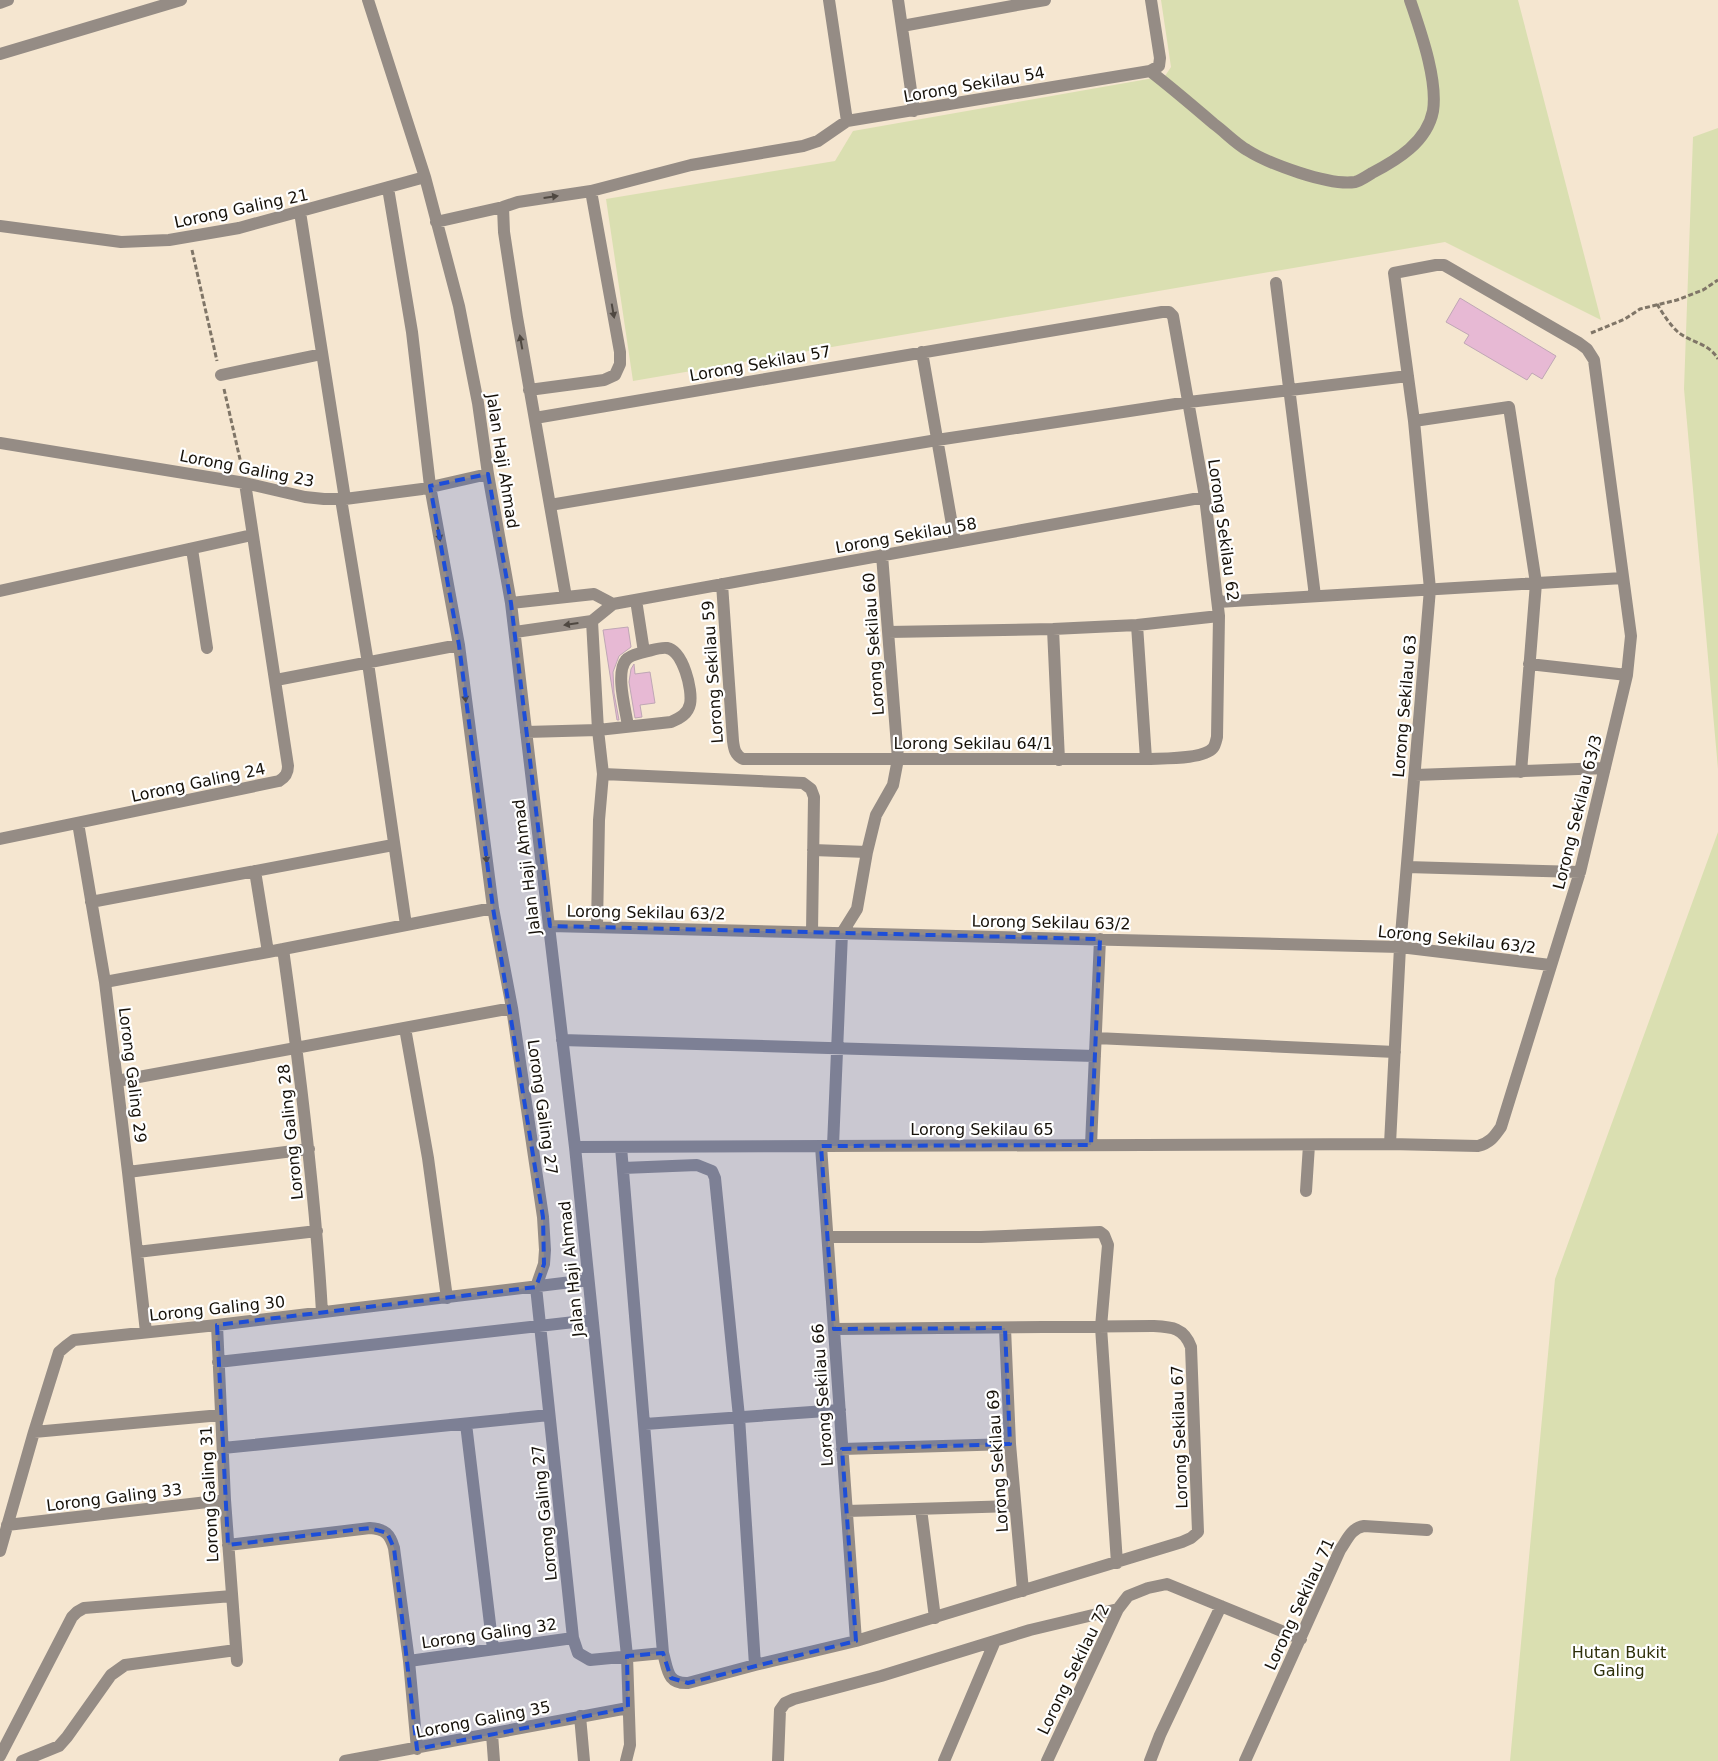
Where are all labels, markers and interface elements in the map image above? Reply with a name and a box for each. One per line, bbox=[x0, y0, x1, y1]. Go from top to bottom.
street label: Lorong Sekilau 54 bbox=[902, 63, 1046, 106]
street label: Lorong Galing 21 bbox=[172, 185, 310, 232]
one-way arrow bbox=[543, 193, 559, 201]
one-way arrow bbox=[609, 304, 617, 320]
one-way arrow bbox=[517, 333, 525, 349]
street label: Lorong Sekilau 57 bbox=[688, 342, 832, 385]
street label: Jalan Haji Ahmad bbox=[482, 391, 523, 530]
street label: Lorong Galing 23 bbox=[178, 446, 316, 491]
street label: Lorong Sekilau 62 bbox=[1204, 458, 1243, 602]
street label: Lorong Sekilau 58 bbox=[834, 514, 978, 557]
one-way arrow bbox=[435, 527, 443, 543]
street label: Lorong Sekilau 60 bbox=[859, 572, 888, 716]
street label: Lorong Sekilau 59 bbox=[698, 600, 727, 744]
one-way arrow bbox=[562, 620, 578, 628]
street label: Lorong Sekilau 63 bbox=[1389, 634, 1420, 778]
one-way arrow bbox=[461, 687, 469, 703]
street label: Lorong Sekilau 63/3 bbox=[1549, 733, 1606, 892]
street label: Lorong Sekilau 64/1 bbox=[894, 734, 1052, 753]
street label: Lorong Galing 24 bbox=[129, 759, 267, 806]
street label: Jalan Haji Ahmad bbox=[509, 798, 544, 937]
one-way arrow bbox=[482, 848, 490, 864]
street label: Lorong Sekilau 63/2 bbox=[566, 902, 726, 923]
street label: Lorong Sekilau 63/2 bbox=[971, 912, 1131, 933]
street label: Lorong Sekilau 63/2 bbox=[1377, 922, 1537, 957]
street label: Lorong Galing 29 bbox=[115, 1006, 150, 1144]
street label: Lorong Galing 27 bbox=[524, 1038, 561, 1176]
street label: Lorong Galing 28 bbox=[274, 1063, 307, 1201]
street label: Lorong Sekilau 65 bbox=[910, 1120, 1054, 1139]
street label: Jalan Haji Ahmad bbox=[555, 1200, 588, 1339]
street label: Lorong Galing 30 bbox=[148, 1292, 286, 1325]
street label: Lorong Sekilau 66 bbox=[808, 1323, 837, 1467]
street label: Lorong Sekilau 67 bbox=[1168, 1365, 1191, 1509]
street label: Lorong Sekilau 69 bbox=[983, 1389, 1012, 1533]
street label: Lorong Galing 31 bbox=[196, 1425, 223, 1563]
street label: Lorong Galing 27 bbox=[528, 1444, 561, 1582]
street label: Lorong Galing 33 bbox=[45, 1480, 183, 1515]
street label: Lorong Sekilau 71 bbox=[1261, 1535, 1338, 1673]
street label: Lorong Sekilau 72 bbox=[1033, 1601, 1113, 1738]
street label: Lorong Galing 32 bbox=[420, 1615, 558, 1652]
park label: Hutan Bukit Galing bbox=[1572, 1643, 1666, 1680]
street label: Lorong Galing 35 bbox=[414, 1697, 552, 1742]

